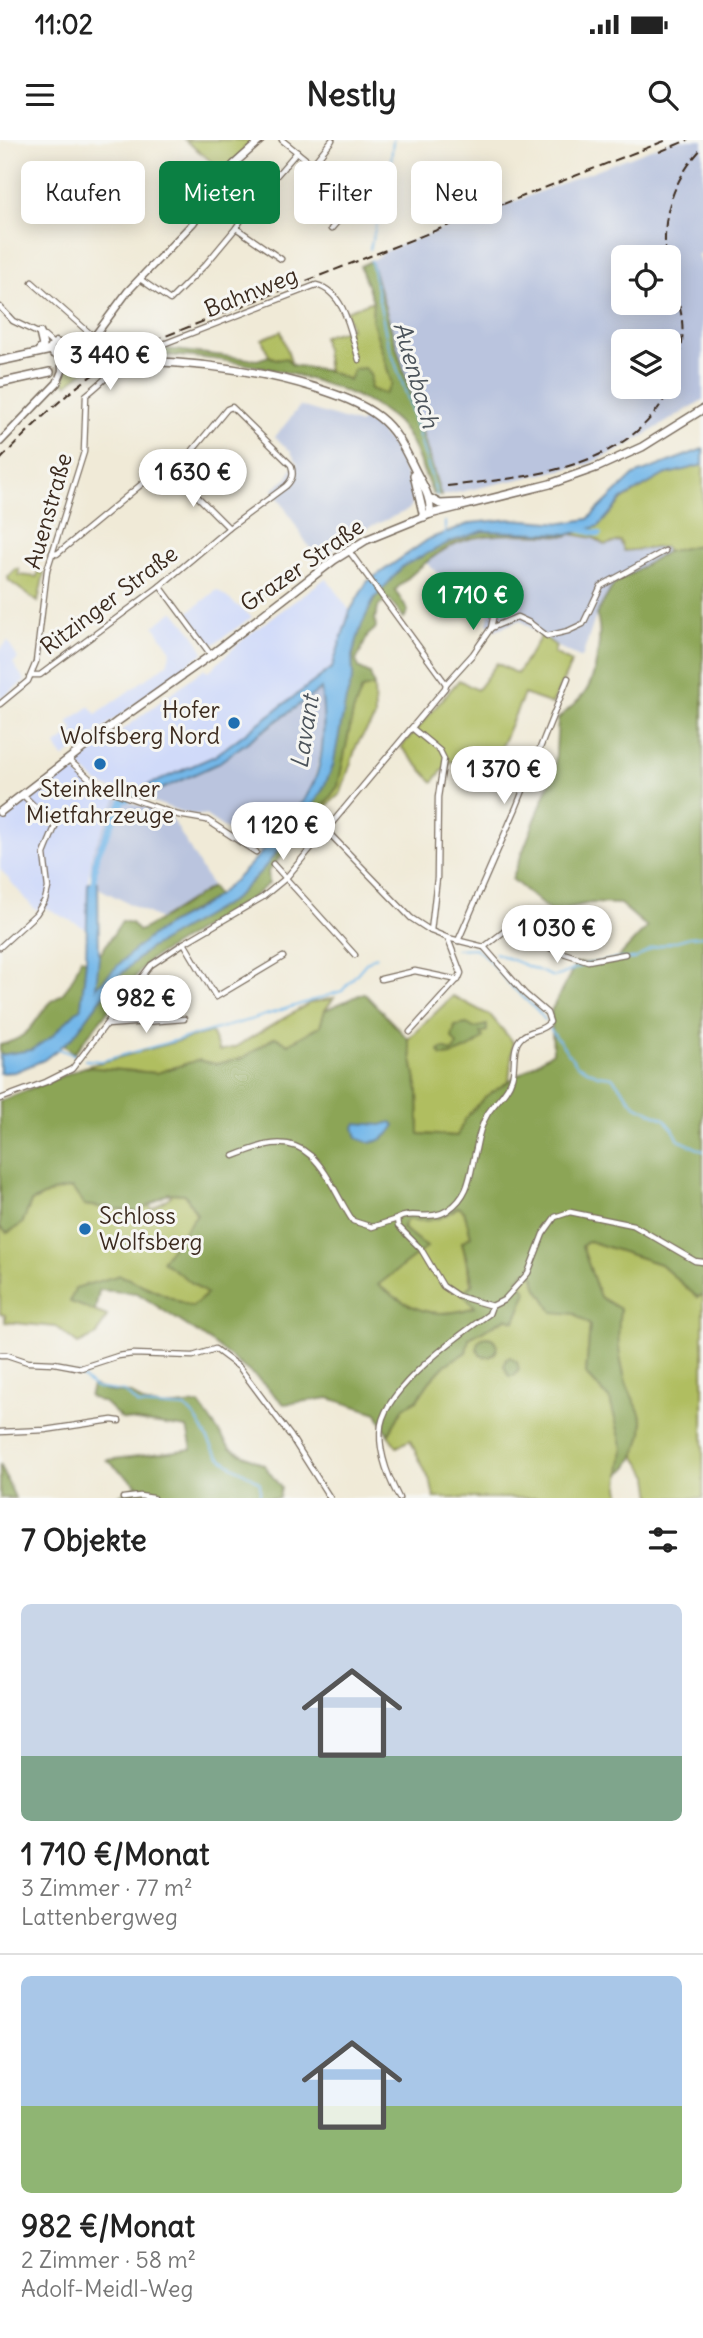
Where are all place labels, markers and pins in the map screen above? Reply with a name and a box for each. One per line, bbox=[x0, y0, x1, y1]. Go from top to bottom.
pin: 3 440 € bbox=[45, 332, 175, 392]
pin: 1 630 € bbox=[128, 450, 258, 509]
pin: 1 710 € bbox=[408, 573, 538, 632]
place label: Hofer Wolfsberg Nord bbox=[60, 695, 221, 750]
marker: Hofer Wolfsberg Nord bbox=[226, 715, 242, 731]
pin: 1 370 € bbox=[439, 746, 569, 806]
marker: Steinkellner Mietfahrzeuge bbox=[92, 756, 108, 772]
place label: Steinkellner Mietfahrzeuge bbox=[26, 774, 174, 829]
pin: 1 120 € bbox=[218, 802, 348, 862]
pin: 1 030 € bbox=[492, 906, 622, 965]
pin: 982 € bbox=[97, 976, 195, 1035]
place label: Schloss Wolfsberg bbox=[99, 1201, 202, 1256]
marker: Schloss Wolfsberg bbox=[77, 1221, 93, 1237]

